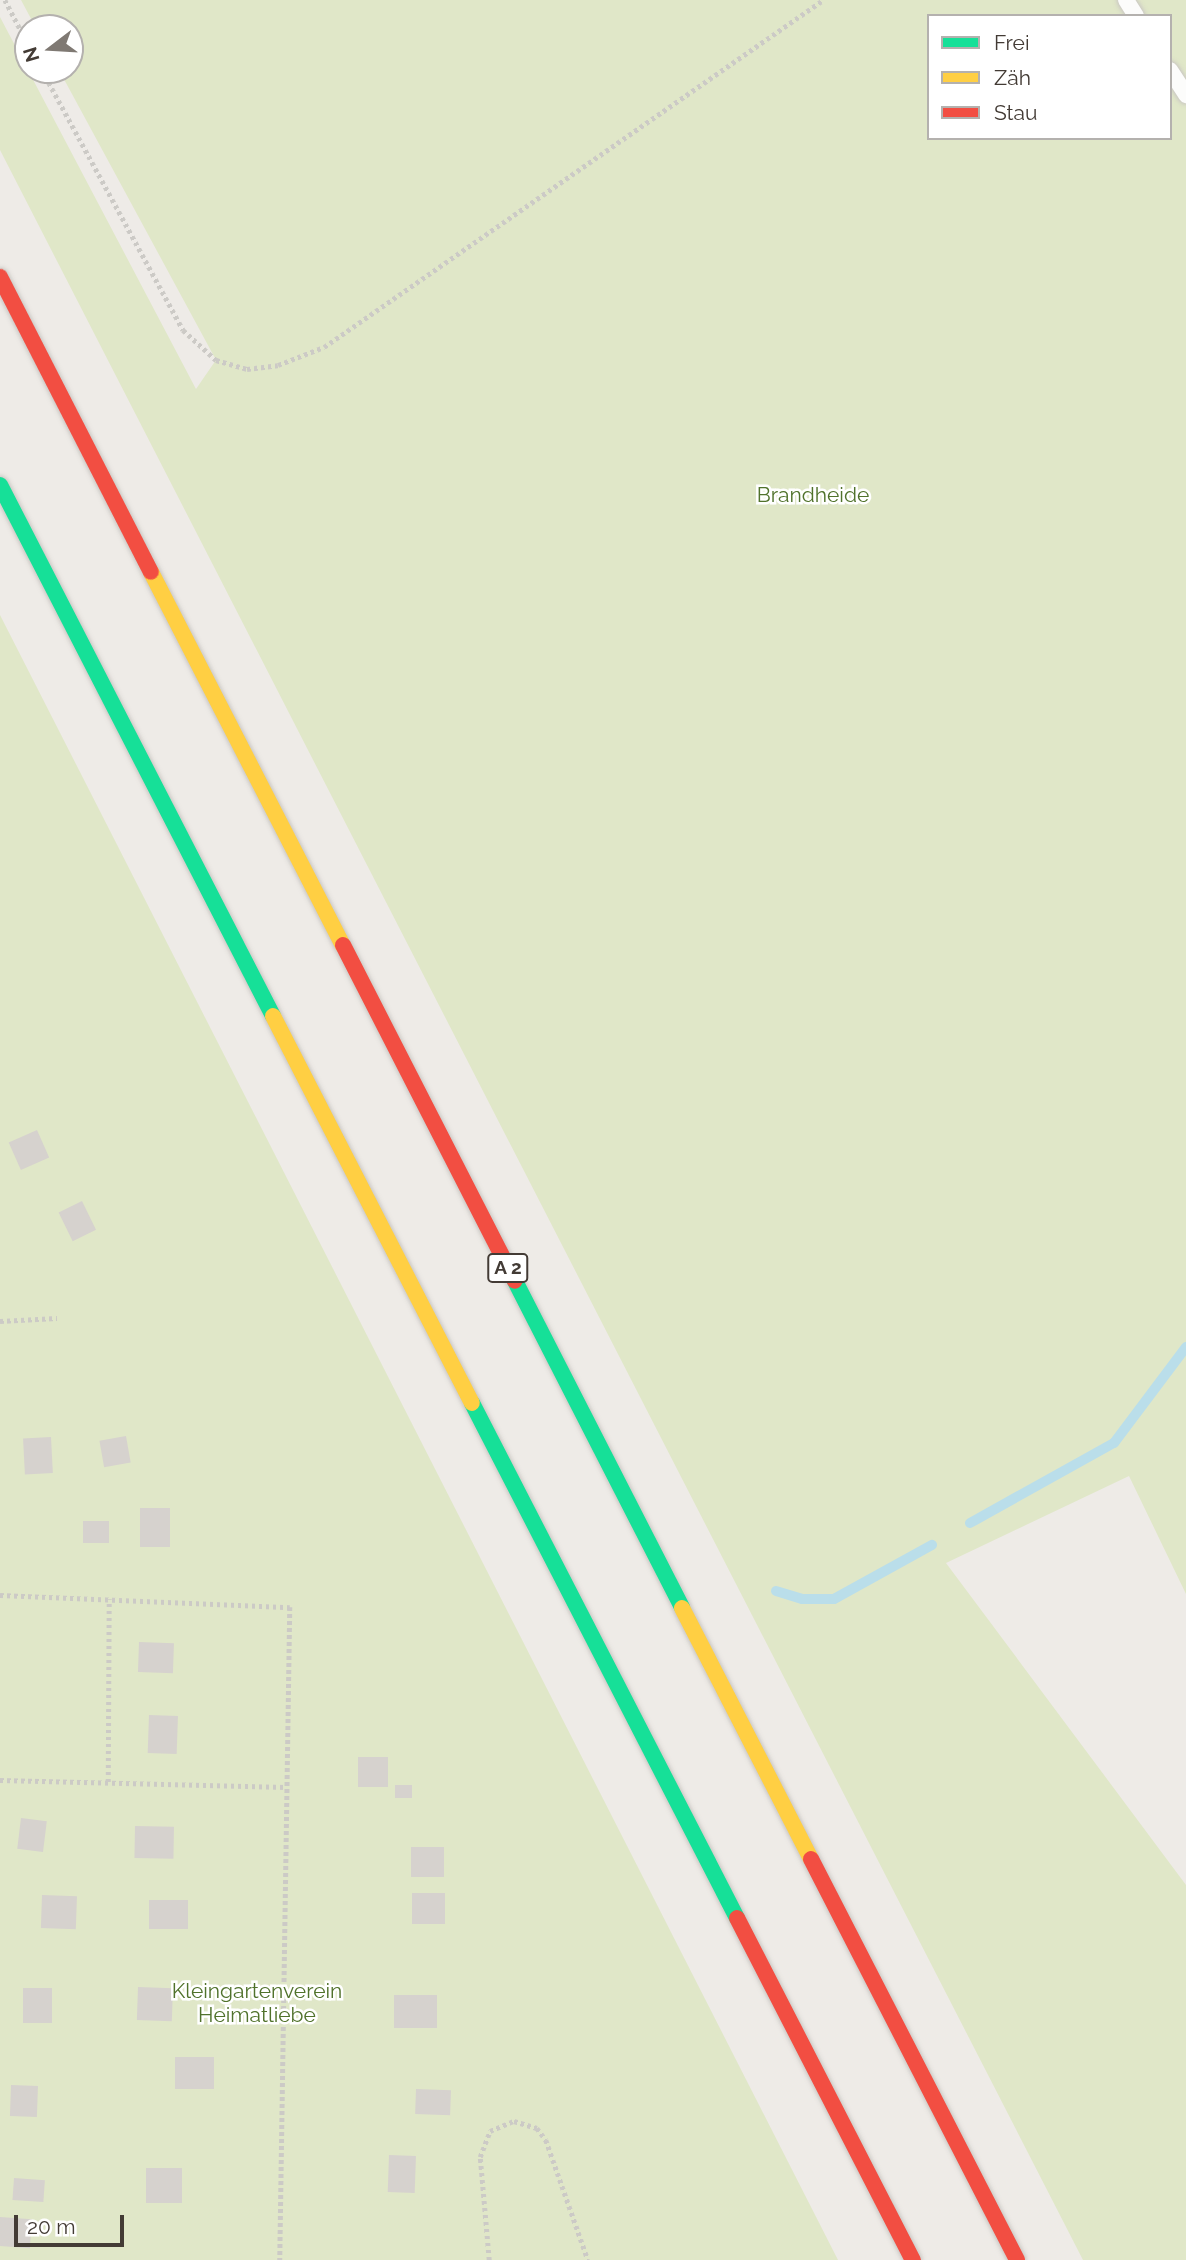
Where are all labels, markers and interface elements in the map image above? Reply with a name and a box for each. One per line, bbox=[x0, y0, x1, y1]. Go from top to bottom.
north arrow bbox=[14, 14, 84, 84]
legend bbox=[927, 14, 1172, 140]
text: Frei bbox=[994, 30, 1030, 55]
text: N bbox=[18, 44, 43, 65]
text: Zäh bbox=[994, 65, 1031, 90]
text: Stau bbox=[994, 100, 1038, 125]
park label: Brandheide bbox=[757, 482, 869, 508]
road number: A 2 bbox=[485, 1252, 531, 1284]
park label: Kleingartenverein Heimatliebe bbox=[172, 1978, 342, 2028]
scale bar bbox=[18, 2200, 128, 2244]
text: 20 m bbox=[27, 2214, 75, 2239]

